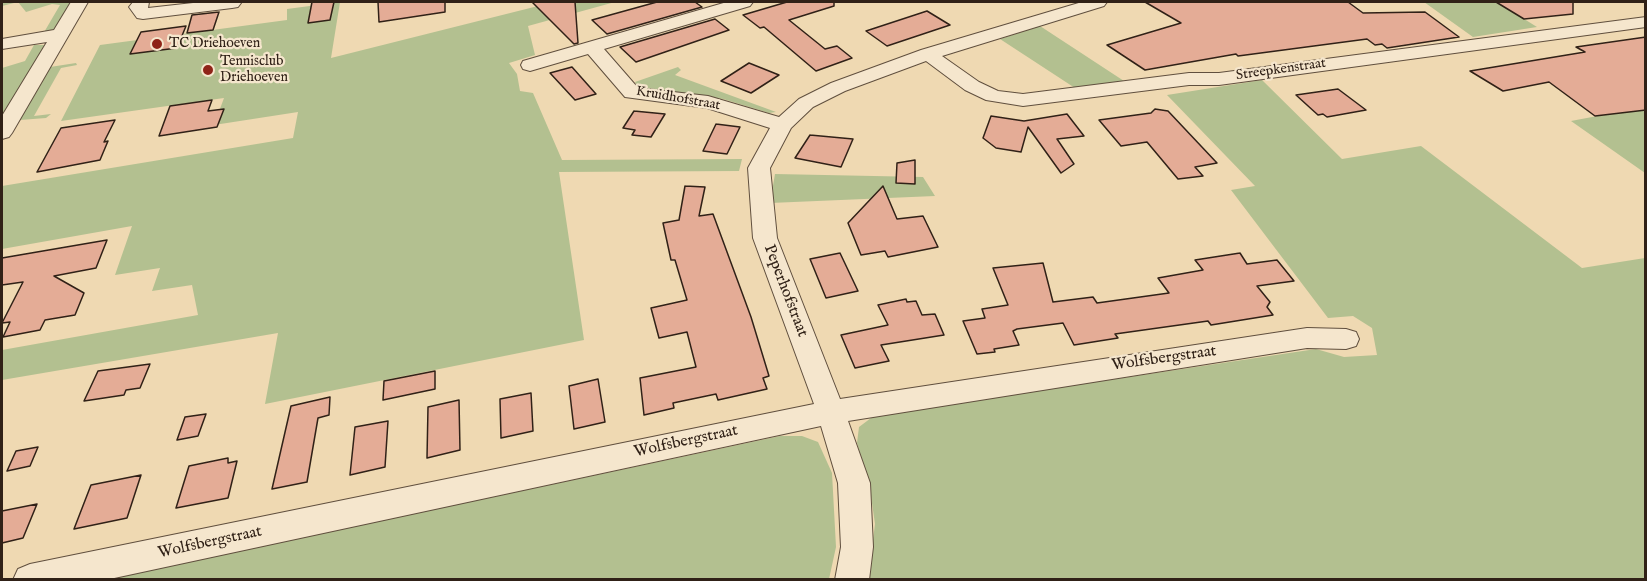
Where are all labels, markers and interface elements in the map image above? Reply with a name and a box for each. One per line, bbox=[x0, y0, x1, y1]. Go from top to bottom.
place label: TC Driehoeven bbox=[169, 36, 260, 52]
marker: TC Driehoeven bbox=[150, 37, 164, 51]
place label: Tennisclub Driehoeven bbox=[220, 54, 288, 86]
street label: Streepkenstraat bbox=[1235, 55, 1327, 85]
marker: Tennisclub Driehoeven bbox=[201, 63, 215, 77]
street label: Kruidhofstraat bbox=[634, 83, 722, 115]
street label: Peperhofstraat bbox=[759, 242, 811, 340]
street label: Wolfsbergstraat bbox=[1110, 342, 1218, 376]
street label: Wolfsbergstraat bbox=[632, 422, 740, 462]
street label: Wolfsbergstraat bbox=[156, 523, 264, 563]

